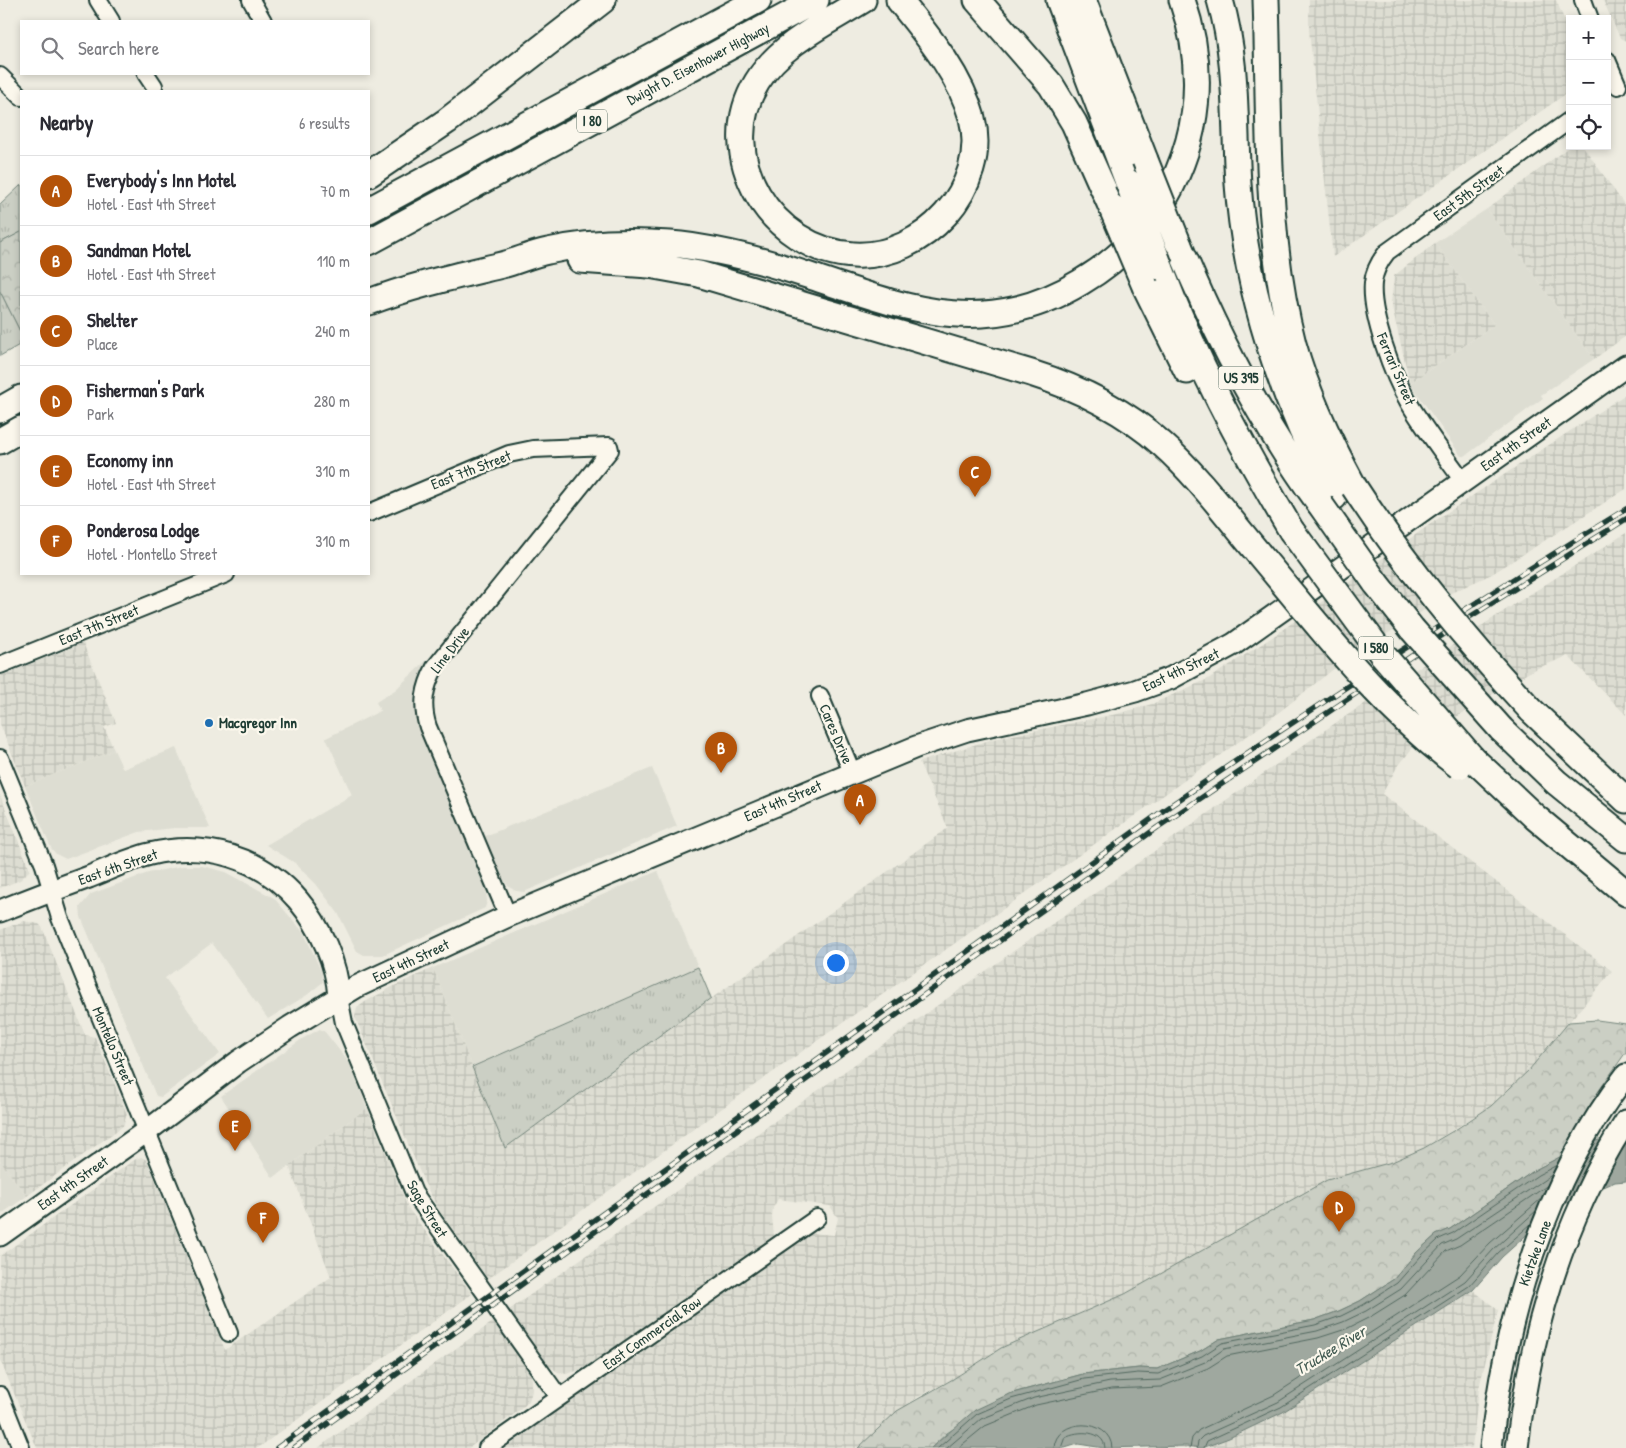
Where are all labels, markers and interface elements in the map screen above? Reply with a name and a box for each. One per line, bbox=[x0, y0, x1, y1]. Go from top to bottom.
map controls bbox=[1566, 15, 1611, 150]
button: + bbox=[1566, 15, 1611, 60]
street label: Dwight D. Eisenhower Highway bbox=[623, 17, 773, 110]
search box bbox=[20, 20, 370, 75]
icon: search bbox=[38, 34, 66, 62]
text: Search here bbox=[78, 35, 159, 61]
button: − bbox=[1566, 60, 1611, 105]
button: locate bbox=[1566, 105, 1611, 150]
text: Nearby bbox=[40, 108, 93, 137]
road number: I 80 bbox=[577, 110, 607, 132]
text: 6 results bbox=[299, 112, 350, 134]
street label: East 5th Street bbox=[1429, 159, 1509, 226]
text: Everybody's Inn Motel bbox=[87, 167, 236, 193]
text: A bbox=[52, 180, 60, 202]
text: 70 m bbox=[320, 180, 350, 202]
text: Hotel · East 4th Street bbox=[87, 193, 215, 215]
text: Sandman Motel bbox=[87, 237, 191, 263]
text: B bbox=[52, 250, 60, 272]
text: 110 m bbox=[317, 250, 350, 272]
text: Hotel · East 4th Street bbox=[87, 263, 215, 285]
text: Shelter bbox=[87, 307, 138, 333]
text: C bbox=[52, 320, 60, 342]
text: 240 m bbox=[315, 320, 350, 342]
street label: Ferrari Street bbox=[1371, 329, 1421, 409]
text: Place bbox=[87, 333, 118, 355]
road number: US 395 bbox=[1218, 366, 1264, 389]
text: Fisherman's Park bbox=[87, 377, 204, 403]
text: D bbox=[52, 390, 60, 412]
text: 280 m bbox=[314, 390, 350, 412]
text: Park bbox=[87, 403, 114, 425]
street label: East 4th Street bbox=[1476, 411, 1556, 476]
street label: East 7th Street bbox=[428, 444, 515, 494]
text: Economy inn bbox=[87, 447, 173, 473]
pin: C bbox=[959, 456, 991, 497]
text: E bbox=[52, 460, 60, 482]
text: 310 m bbox=[315, 460, 350, 482]
text: Hotel · East 4th Street bbox=[87, 473, 215, 495]
text: Ponderosa Lodge bbox=[87, 517, 200, 543]
text: F bbox=[53, 530, 59, 552]
text: 310 m bbox=[315, 530, 350, 552]
text: Hotel · Montello Street bbox=[87, 543, 217, 565]
street label: East 7th Street bbox=[56, 599, 143, 650]
street label: Line Drive bbox=[425, 622, 474, 677]
road number: I 580 bbox=[1358, 636, 1394, 660]
street label: East 4th Street bbox=[1139, 642, 1223, 696]
street label: Cares Drive bbox=[814, 701, 859, 767]
place label: Macgregor Inn bbox=[219, 712, 297, 734]
marker: Macgregor Inn bbox=[203, 717, 215, 729]
pin: B bbox=[705, 732, 737, 773]
street label: East 4th Street bbox=[741, 774, 826, 826]
pin: A bbox=[844, 784, 876, 825]
street label: East 6th Street bbox=[75, 843, 161, 890]
street label: East 4th Street bbox=[369, 933, 453, 987]
your location bbox=[823, 950, 849, 976]
street label: Montello Street bbox=[87, 1003, 140, 1089]
pin: E bbox=[219, 1110, 251, 1151]
street label: East 4th Street bbox=[33, 1150, 113, 1215]
street label: Sage Street bbox=[402, 1176, 453, 1242]
pin: D bbox=[1323, 1191, 1355, 1232]
pin: F bbox=[247, 1202, 279, 1243]
street label: Kietzke Lane bbox=[1513, 1217, 1556, 1289]
street label: East Commercial Row bbox=[598, 1291, 705, 1374]
water label: Truckee River bbox=[1290, 1319, 1371, 1380]

